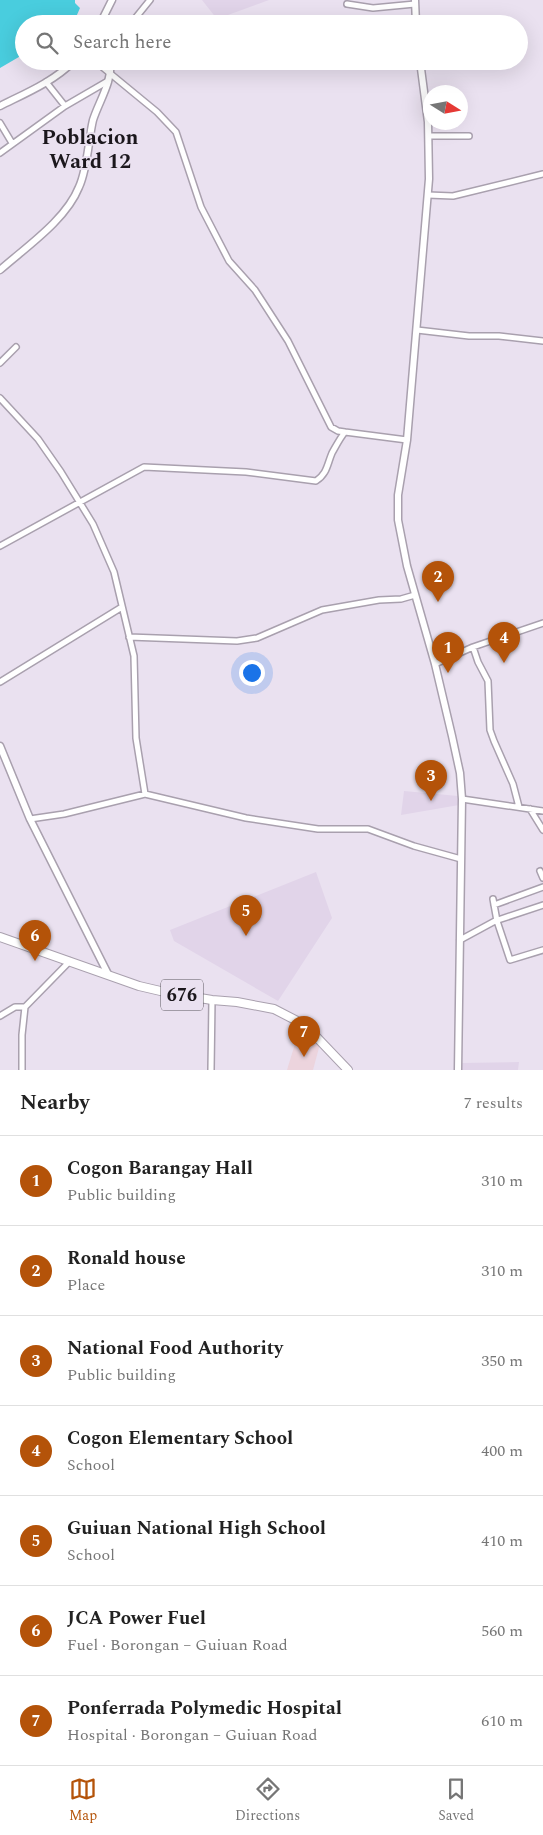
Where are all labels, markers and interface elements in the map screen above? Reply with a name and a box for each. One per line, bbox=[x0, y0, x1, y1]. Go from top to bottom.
search box bbox=[15, 15, 528, 70]
text: Search here bbox=[73, 28, 172, 57]
icon: search bbox=[33, 29, 61, 57]
north arrow bbox=[423, 85, 468, 130]
district label: Poblacion Ward 12 bbox=[41, 122, 139, 178]
pin: 2 bbox=[422, 561, 454, 602]
pin: 4 bbox=[488, 622, 520, 663]
pin: 1 bbox=[432, 632, 464, 673]
your location bbox=[239, 660, 265, 686]
pin: 3 bbox=[415, 760, 447, 801]
pin: 5 bbox=[230, 895, 262, 936]
pin: 6 bbox=[19, 920, 51, 961]
road number: 676 bbox=[161, 980, 203, 1010]
pin: 7 bbox=[288, 1016, 320, 1057]
text: Nearby bbox=[20, 1087, 90, 1119]
text: 7 results bbox=[464, 1091, 523, 1115]
text: Cogon Barangay Hall bbox=[67, 1154, 253, 1183]
text: 1 bbox=[32, 1169, 40, 1193]
text: 310 m bbox=[481, 1169, 523, 1193]
text: Public building bbox=[67, 1183, 176, 1207]
text: Ronald house bbox=[67, 1244, 186, 1273]
text: 2 bbox=[32, 1259, 40, 1283]
text: 310 m bbox=[481, 1259, 523, 1283]
text: Place bbox=[67, 1273, 105, 1297]
text: National Food Authority bbox=[67, 1334, 283, 1363]
text: 3 bbox=[32, 1349, 40, 1373]
text: 350 m bbox=[481, 1349, 523, 1373]
text: Public building bbox=[67, 1363, 176, 1387]
text: Cogon Elementary School bbox=[67, 1424, 293, 1453]
text: 4 bbox=[32, 1439, 40, 1463]
text: 400 m bbox=[481, 1439, 523, 1463]
text: School bbox=[67, 1453, 115, 1477]
text: Guiuan National High School bbox=[67, 1514, 326, 1543]
text: 5 bbox=[32, 1529, 40, 1553]
text: 410 m bbox=[481, 1529, 523, 1553]
text: School bbox=[67, 1543, 115, 1567]
text: JCA Power Fuel bbox=[67, 1604, 206, 1633]
text: 6 bbox=[32, 1619, 40, 1643]
text: 560 m bbox=[481, 1619, 523, 1643]
text: Fuel · Borongan – Guiuan Road bbox=[67, 1633, 288, 1657]
text: Ponferrada Polymedic Hospital bbox=[67, 1694, 342, 1723]
text: 7 bbox=[32, 1709, 40, 1733]
text: 610 m bbox=[481, 1709, 523, 1733]
text: Hospital · Borongan – Guiuan Road bbox=[67, 1723, 317, 1747]
tab: Map bbox=[69, 1775, 97, 1826]
tab: Directions bbox=[235, 1775, 300, 1826]
tab: Saved bbox=[438, 1775, 474, 1826]

